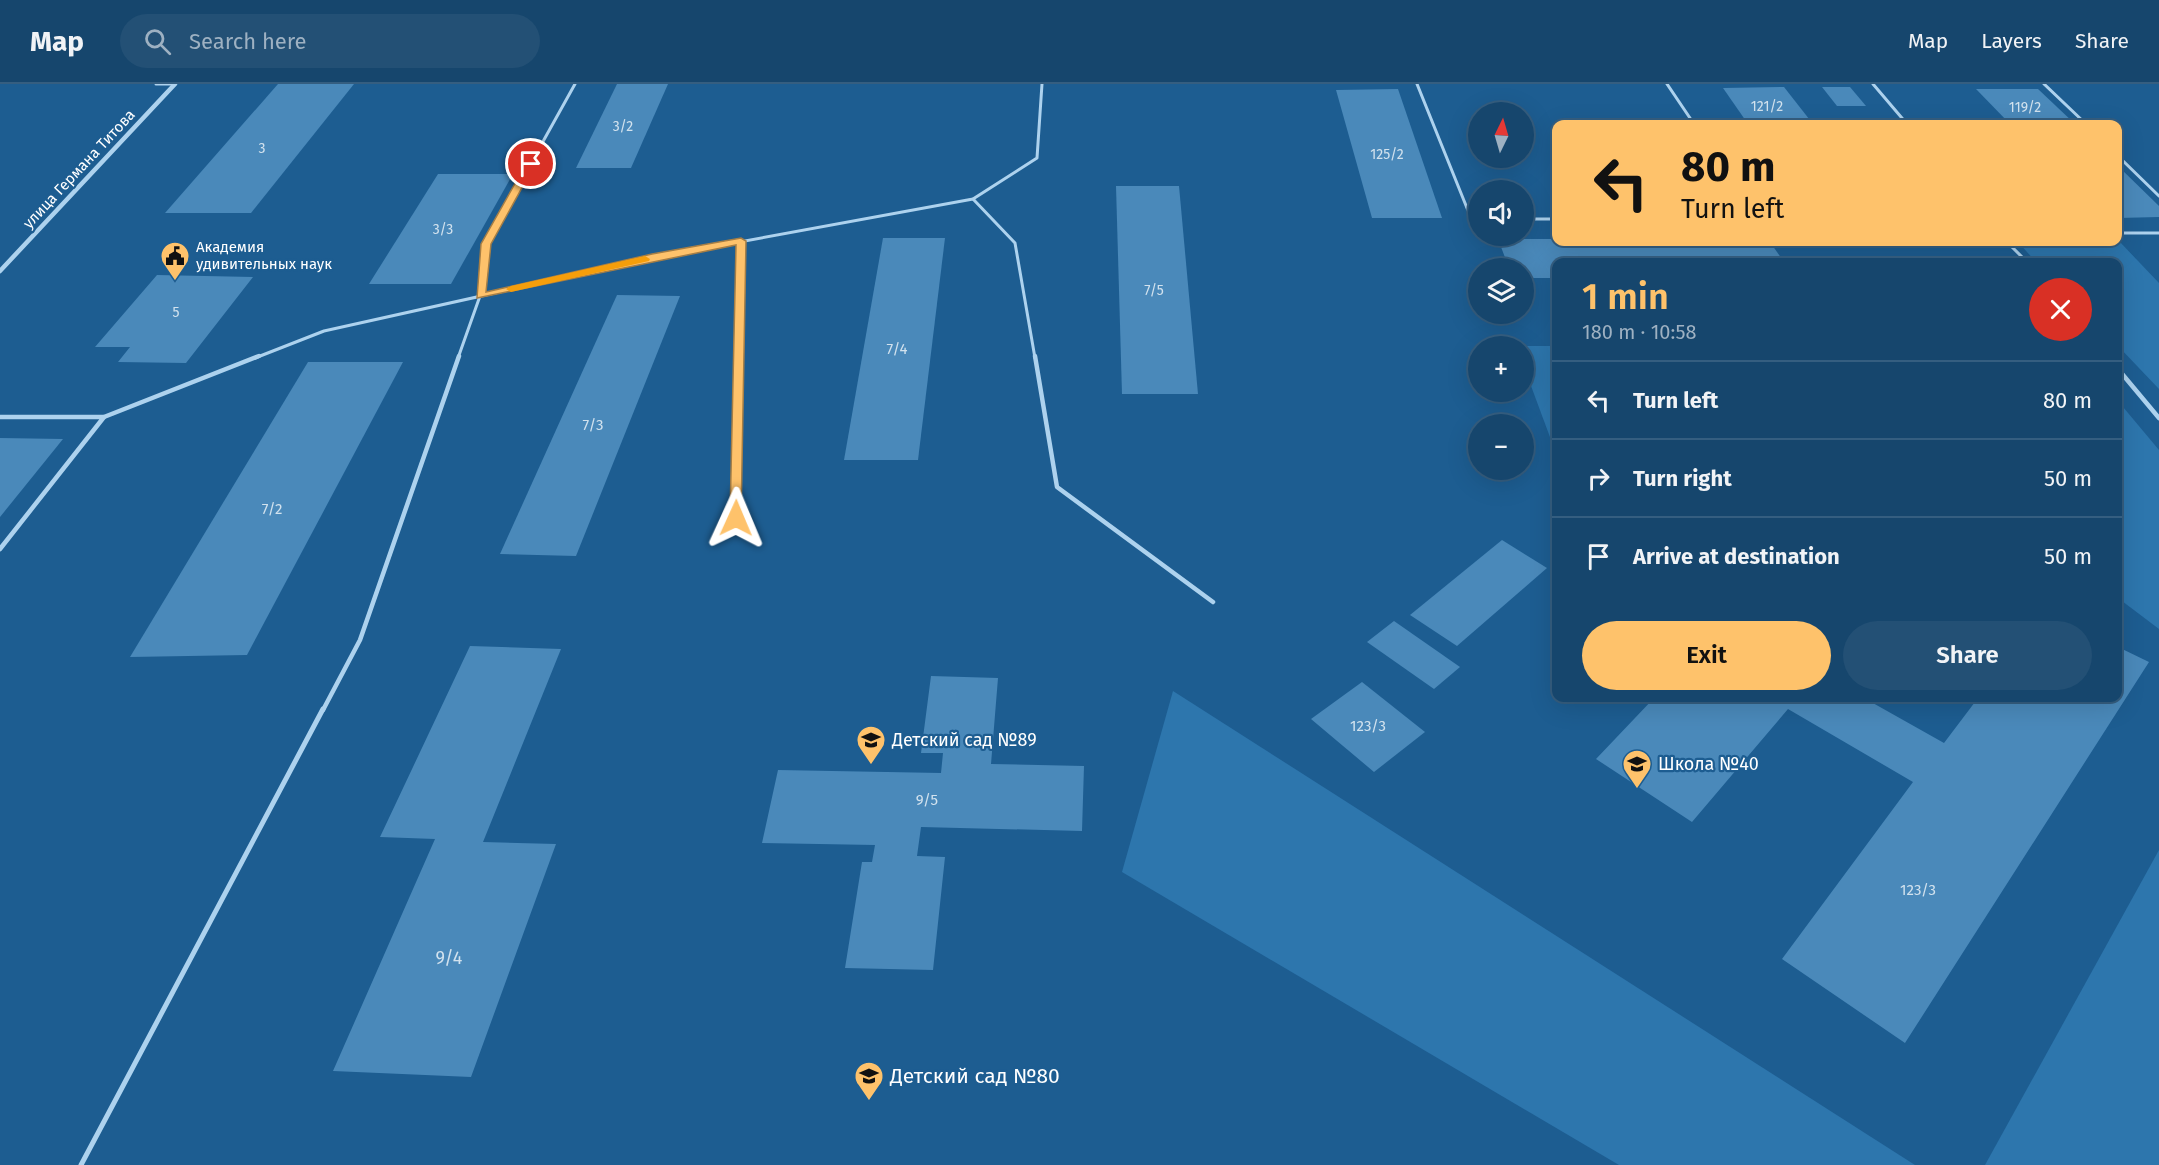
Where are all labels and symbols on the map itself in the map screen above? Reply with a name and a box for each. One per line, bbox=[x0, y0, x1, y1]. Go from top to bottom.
house number: 121/2 bbox=[1751, 98, 1783, 115]
house number: 119/2 bbox=[2009, 99, 2041, 116]
north arrow bbox=[1468, 102, 1534, 168]
street label: улица Германа Титова bbox=[19, 106, 139, 232]
house number: 3/2 bbox=[613, 118, 633, 135]
pin bbox=[505, 138, 556, 189]
house number: 3 bbox=[259, 140, 266, 157]
house number: 125/2 bbox=[1370, 146, 1404, 163]
house number: 3/3 bbox=[433, 221, 453, 238]
place label: Академия удивительных наук bbox=[196, 238, 332, 273]
public building icon: Академия удивительных наук bbox=[159, 240, 191, 282]
house number: 7/5 bbox=[1144, 282, 1164, 299]
house number: 5 bbox=[172, 304, 180, 321]
house number: 7/4 bbox=[886, 340, 908, 358]
house number: 7/3 bbox=[583, 416, 603, 434]
position arrow bbox=[704, 486, 768, 550]
house number: 7/2 bbox=[262, 500, 282, 518]
house number: 123/3 bbox=[1350, 717, 1386, 735]
school or university icon: Детский сад №89 bbox=[855, 724, 887, 766]
place label: Детский сад №89 bbox=[891, 729, 1037, 751]
school or university icon: Школа №40 bbox=[1621, 748, 1653, 790]
place label: Школа №40 bbox=[1658, 753, 1759, 775]
house number: 9/5 bbox=[916, 791, 938, 809]
house number: 123/3 bbox=[1900, 881, 1936, 899]
house number: 9/4 bbox=[436, 947, 463, 969]
school or university icon: Детский сад №80 bbox=[853, 1060, 885, 1102]
place label: Детский сад №80 bbox=[889, 1063, 1060, 1089]

